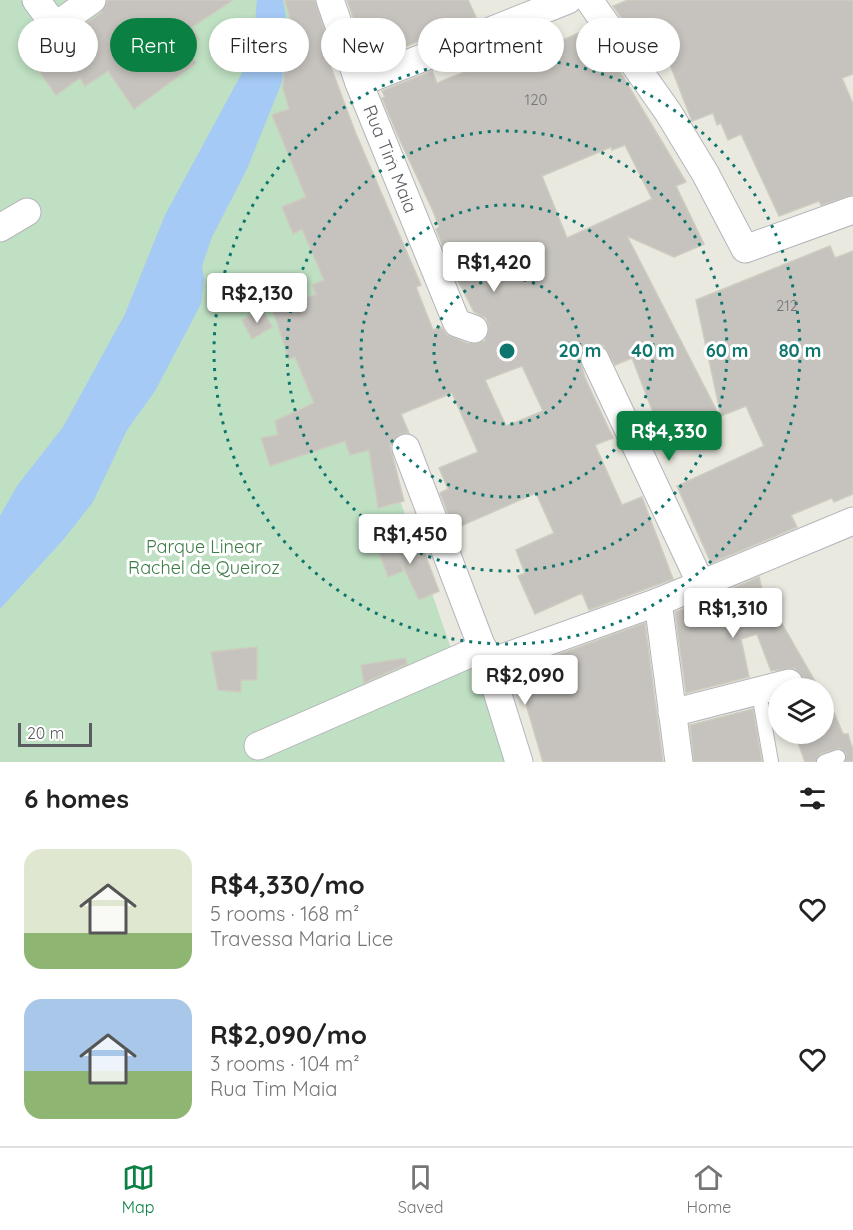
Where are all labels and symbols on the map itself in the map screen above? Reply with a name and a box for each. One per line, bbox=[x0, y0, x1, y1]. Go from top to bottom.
house number: 120 bbox=[525, 90, 547, 109]
street label: Rua Tim Maia bbox=[358, 101, 423, 216]
pin: R$1,420 bbox=[439, 242, 549, 293]
pin: R$2,130 bbox=[202, 273, 312, 324]
house number: 212 bbox=[776, 296, 798, 315]
text: 20 m bbox=[559, 339, 601, 362]
text: 40 m bbox=[631, 339, 675, 362]
text: 60 m bbox=[706, 339, 748, 362]
text: 80 m bbox=[779, 339, 821, 362]
centre of rings bbox=[497, 341, 517, 361]
pin: R$4,330 bbox=[614, 411, 724, 462]
pin: R$1,450 bbox=[355, 514, 465, 565]
park label: Parque Linear Rachel de Queiroz bbox=[128, 535, 280, 579]
pin: R$1,310 bbox=[678, 588, 788, 639]
pin: R$2,090 bbox=[470, 655, 580, 706]
scale bar bbox=[18, 720, 92, 748]

